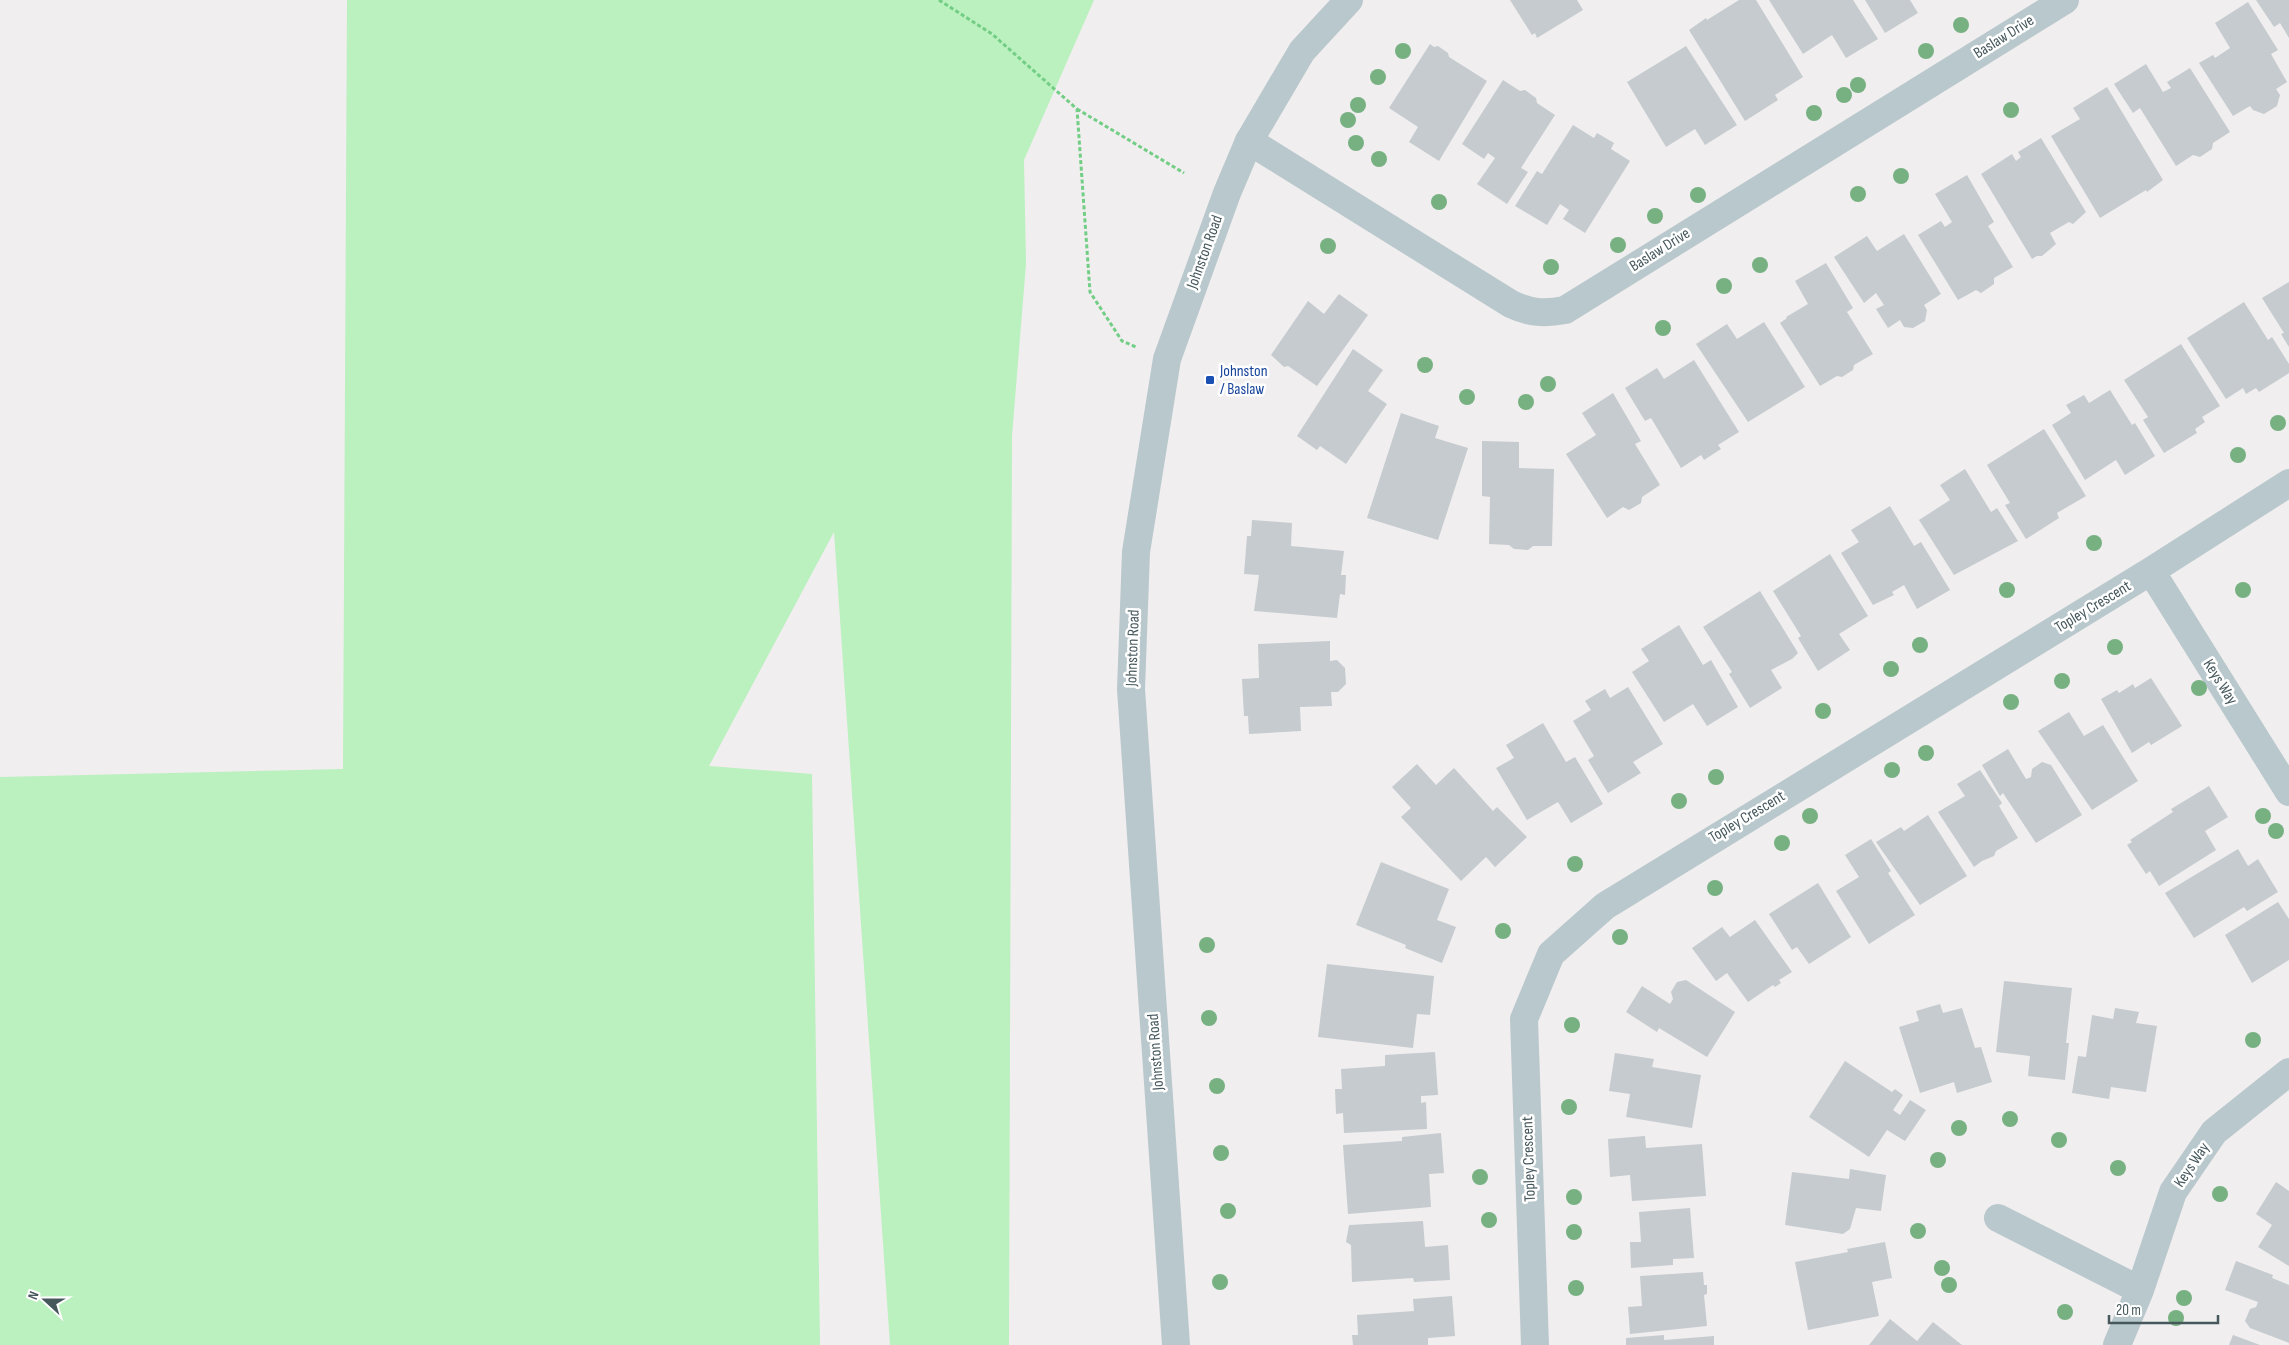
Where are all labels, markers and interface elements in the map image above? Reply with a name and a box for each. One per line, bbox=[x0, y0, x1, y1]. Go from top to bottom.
street label: Baslaw Drive bbox=[1970, 11, 2038, 63]
street label: Johnston Road bbox=[1183, 213, 1227, 292]
street label: Baslaw Drive bbox=[1626, 224, 1694, 276]
place label: Johnston / Baslaw bbox=[1219, 362, 1268, 399]
marker: Johnston / Baslaw bbox=[1204, 374, 1216, 386]
street label: Topley Crescent bbox=[2051, 577, 2135, 637]
street label: Johnston Road bbox=[1122, 609, 1144, 688]
street label: Keys Way bbox=[2199, 656, 2241, 708]
street label: Topley Crescent bbox=[1705, 787, 1789, 847]
street label: Johnston Road bbox=[1144, 1013, 1168, 1092]
street label: Topley Crescent bbox=[1518, 1116, 1540, 1202]
street label: Keys Way bbox=[2170, 1139, 2214, 1191]
north arrow bbox=[20, 1275, 70, 1325]
text: N bbox=[24, 1289, 43, 1302]
scale bar bbox=[2109, 1292, 2218, 1324]
text: 20 m bbox=[2116, 1301, 2141, 1320]

